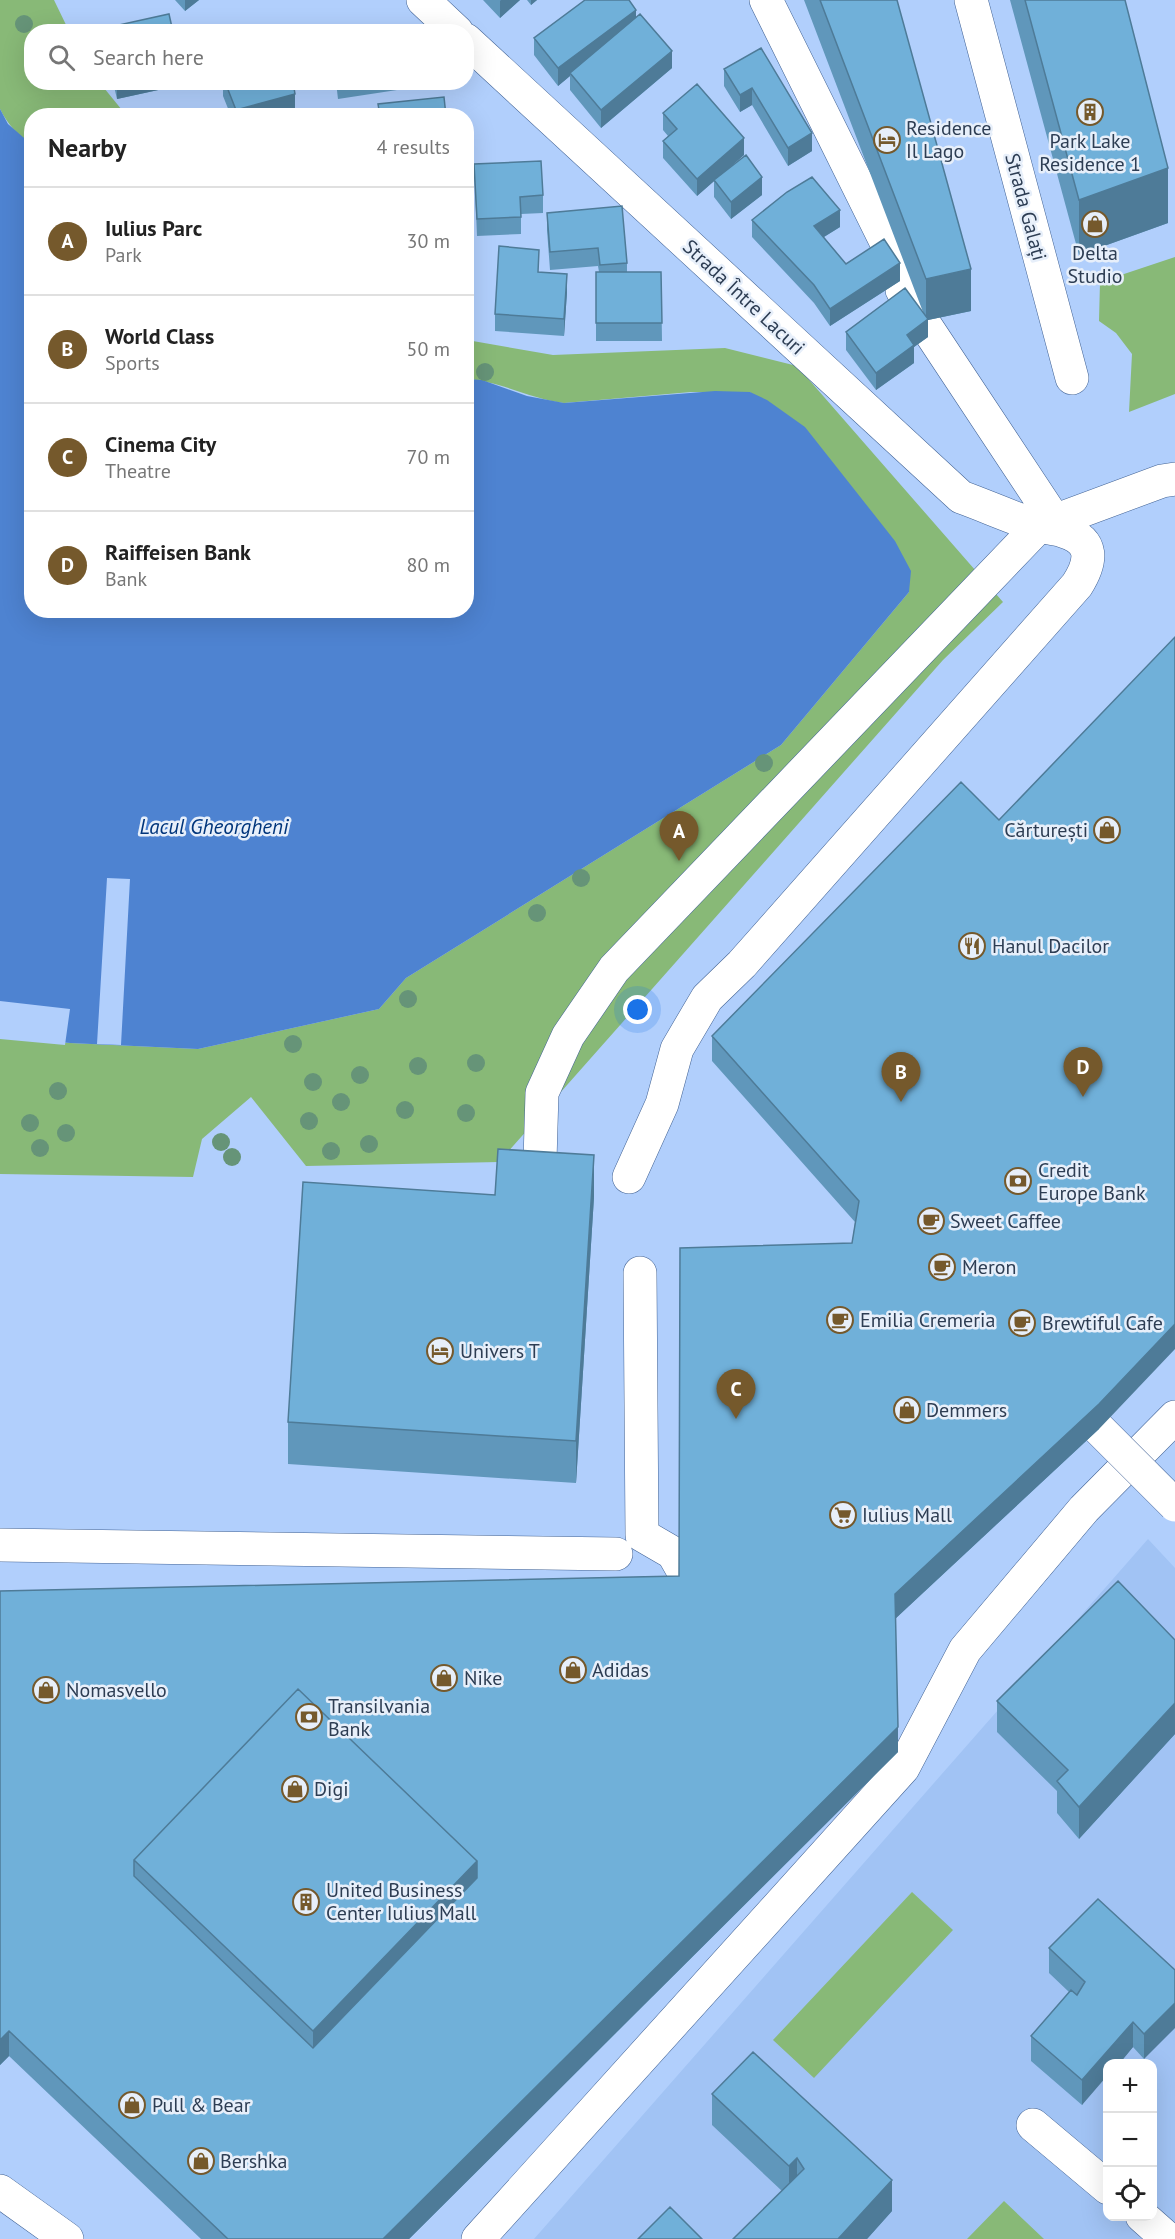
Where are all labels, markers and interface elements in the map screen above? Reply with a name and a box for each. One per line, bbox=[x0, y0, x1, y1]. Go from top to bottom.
search box bbox=[24, 24, 474, 90]
icon: search bbox=[45, 41, 78, 74]
text: Search here bbox=[93, 43, 204, 71]
building icon: Park Lake Residence 1 bbox=[1075, 97, 1105, 127]
place label: Residence Il Lago bbox=[906, 115, 991, 164]
hotel icon: Residence Il Lago bbox=[872, 125, 902, 155]
place label: Park Lake Residence 1 bbox=[1039, 128, 1141, 177]
text: Nearby bbox=[48, 131, 126, 164]
text: 4 results bbox=[377, 134, 450, 160]
street label: Strada Galați bbox=[999, 150, 1053, 264]
shop icon: Delta Studio bbox=[1080, 209, 1110, 239]
text: Iulius Parc bbox=[105, 214, 202, 242]
text: A bbox=[61, 228, 74, 254]
text: 30 m bbox=[407, 228, 450, 254]
street label: Strada Între Lacuri bbox=[677, 234, 811, 360]
place label: Delta Studio bbox=[1067, 240, 1123, 289]
text: Park bbox=[105, 242, 142, 268]
text: World Class bbox=[105, 322, 214, 350]
text: B bbox=[62, 336, 73, 362]
text: 50 m bbox=[407, 336, 450, 362]
text: Sports bbox=[105, 350, 160, 376]
text: Cinema City bbox=[105, 430, 216, 458]
text: C bbox=[62, 444, 73, 470]
text: 70 m bbox=[407, 444, 450, 470]
text: Theatre bbox=[105, 458, 171, 484]
text: Raiffeisen Bank bbox=[105, 538, 251, 566]
text: D bbox=[61, 552, 74, 578]
text: 80 m bbox=[407, 552, 450, 578]
text: Bank bbox=[105, 566, 147, 592]
pin: A bbox=[660, 812, 698, 861]
water label: Lacul Gheorgheni bbox=[140, 813, 289, 840]
shop icon: Cărturești bbox=[1092, 815, 1122, 845]
place label: Cărturești bbox=[1004, 817, 1088, 843]
restaurant icon: Hanul Dacilor bbox=[957, 931, 987, 961]
place label: Hanul Dacilor bbox=[992, 933, 1109, 959]
your location bbox=[623, 995, 652, 1024]
pin: D bbox=[1064, 1048, 1102, 1097]
pin: B bbox=[882, 1052, 920, 1102]
place label: Credit Europe Bank bbox=[1038, 1157, 1146, 1206]
bank icon: Credit Europe Bank bbox=[1003, 1166, 1033, 1196]
cafe icon: Sweet Caffee bbox=[916, 1206, 946, 1236]
place label: Sweet Caffee bbox=[950, 1208, 1061, 1234]
cafe icon: Meron bbox=[927, 1252, 957, 1282]
place label: Meron bbox=[962, 1254, 1016, 1280]
cafe icon: Emilia Cremeria bbox=[825, 1305, 855, 1335]
place label: Emilia Cremeria bbox=[860, 1307, 995, 1333]
cafe icon: Brewtiful Cafe bbox=[1007, 1308, 1037, 1338]
place label: Brewtiful Cafe bbox=[1042, 1310, 1163, 1336]
hotel icon: Univers T bbox=[425, 1336, 455, 1366]
place label: Univers T bbox=[460, 1338, 540, 1364]
pin: C bbox=[716, 1370, 756, 1419]
shop icon: Demmers bbox=[892, 1395, 922, 1425]
place label: Demmers bbox=[926, 1397, 1007, 1423]
supermarket icon: Iulius Mall bbox=[828, 1500, 858, 1530]
place label: Iulius Mall bbox=[862, 1502, 952, 1528]
shop icon: Adidas bbox=[558, 1655, 588, 1685]
place label: Adidas bbox=[592, 1657, 649, 1683]
shop icon: Nike bbox=[429, 1663, 459, 1693]
place label: Nike bbox=[464, 1665, 502, 1691]
shop icon: Nomasvello bbox=[31, 1675, 61, 1705]
place label: Nomasvello bbox=[66, 1677, 167, 1703]
place label: Transilvania Bank bbox=[328, 1693, 430, 1742]
bank icon: Transilvania Bank bbox=[294, 1702, 324, 1732]
shop icon: Digi bbox=[280, 1774, 310, 1804]
place label: Digi bbox=[314, 1776, 349, 1802]
place label: United Business Center Iulius Mall bbox=[326, 1877, 477, 1926]
building icon: United Business Center Iulius Mall bbox=[291, 1887, 321, 1917]
map controls bbox=[1103, 2059, 1157, 2221]
button: + bbox=[1103, 2059, 1157, 2113]
shop icon: Pull & Bear bbox=[117, 2090, 147, 2120]
place label: Pull & Bear bbox=[152, 2092, 251, 2118]
button: − bbox=[1103, 2113, 1157, 2167]
shop icon: Bershka bbox=[186, 2146, 216, 2176]
place label: Bershka bbox=[220, 2148, 288, 2174]
button: locate bbox=[1103, 2167, 1157, 2221]

